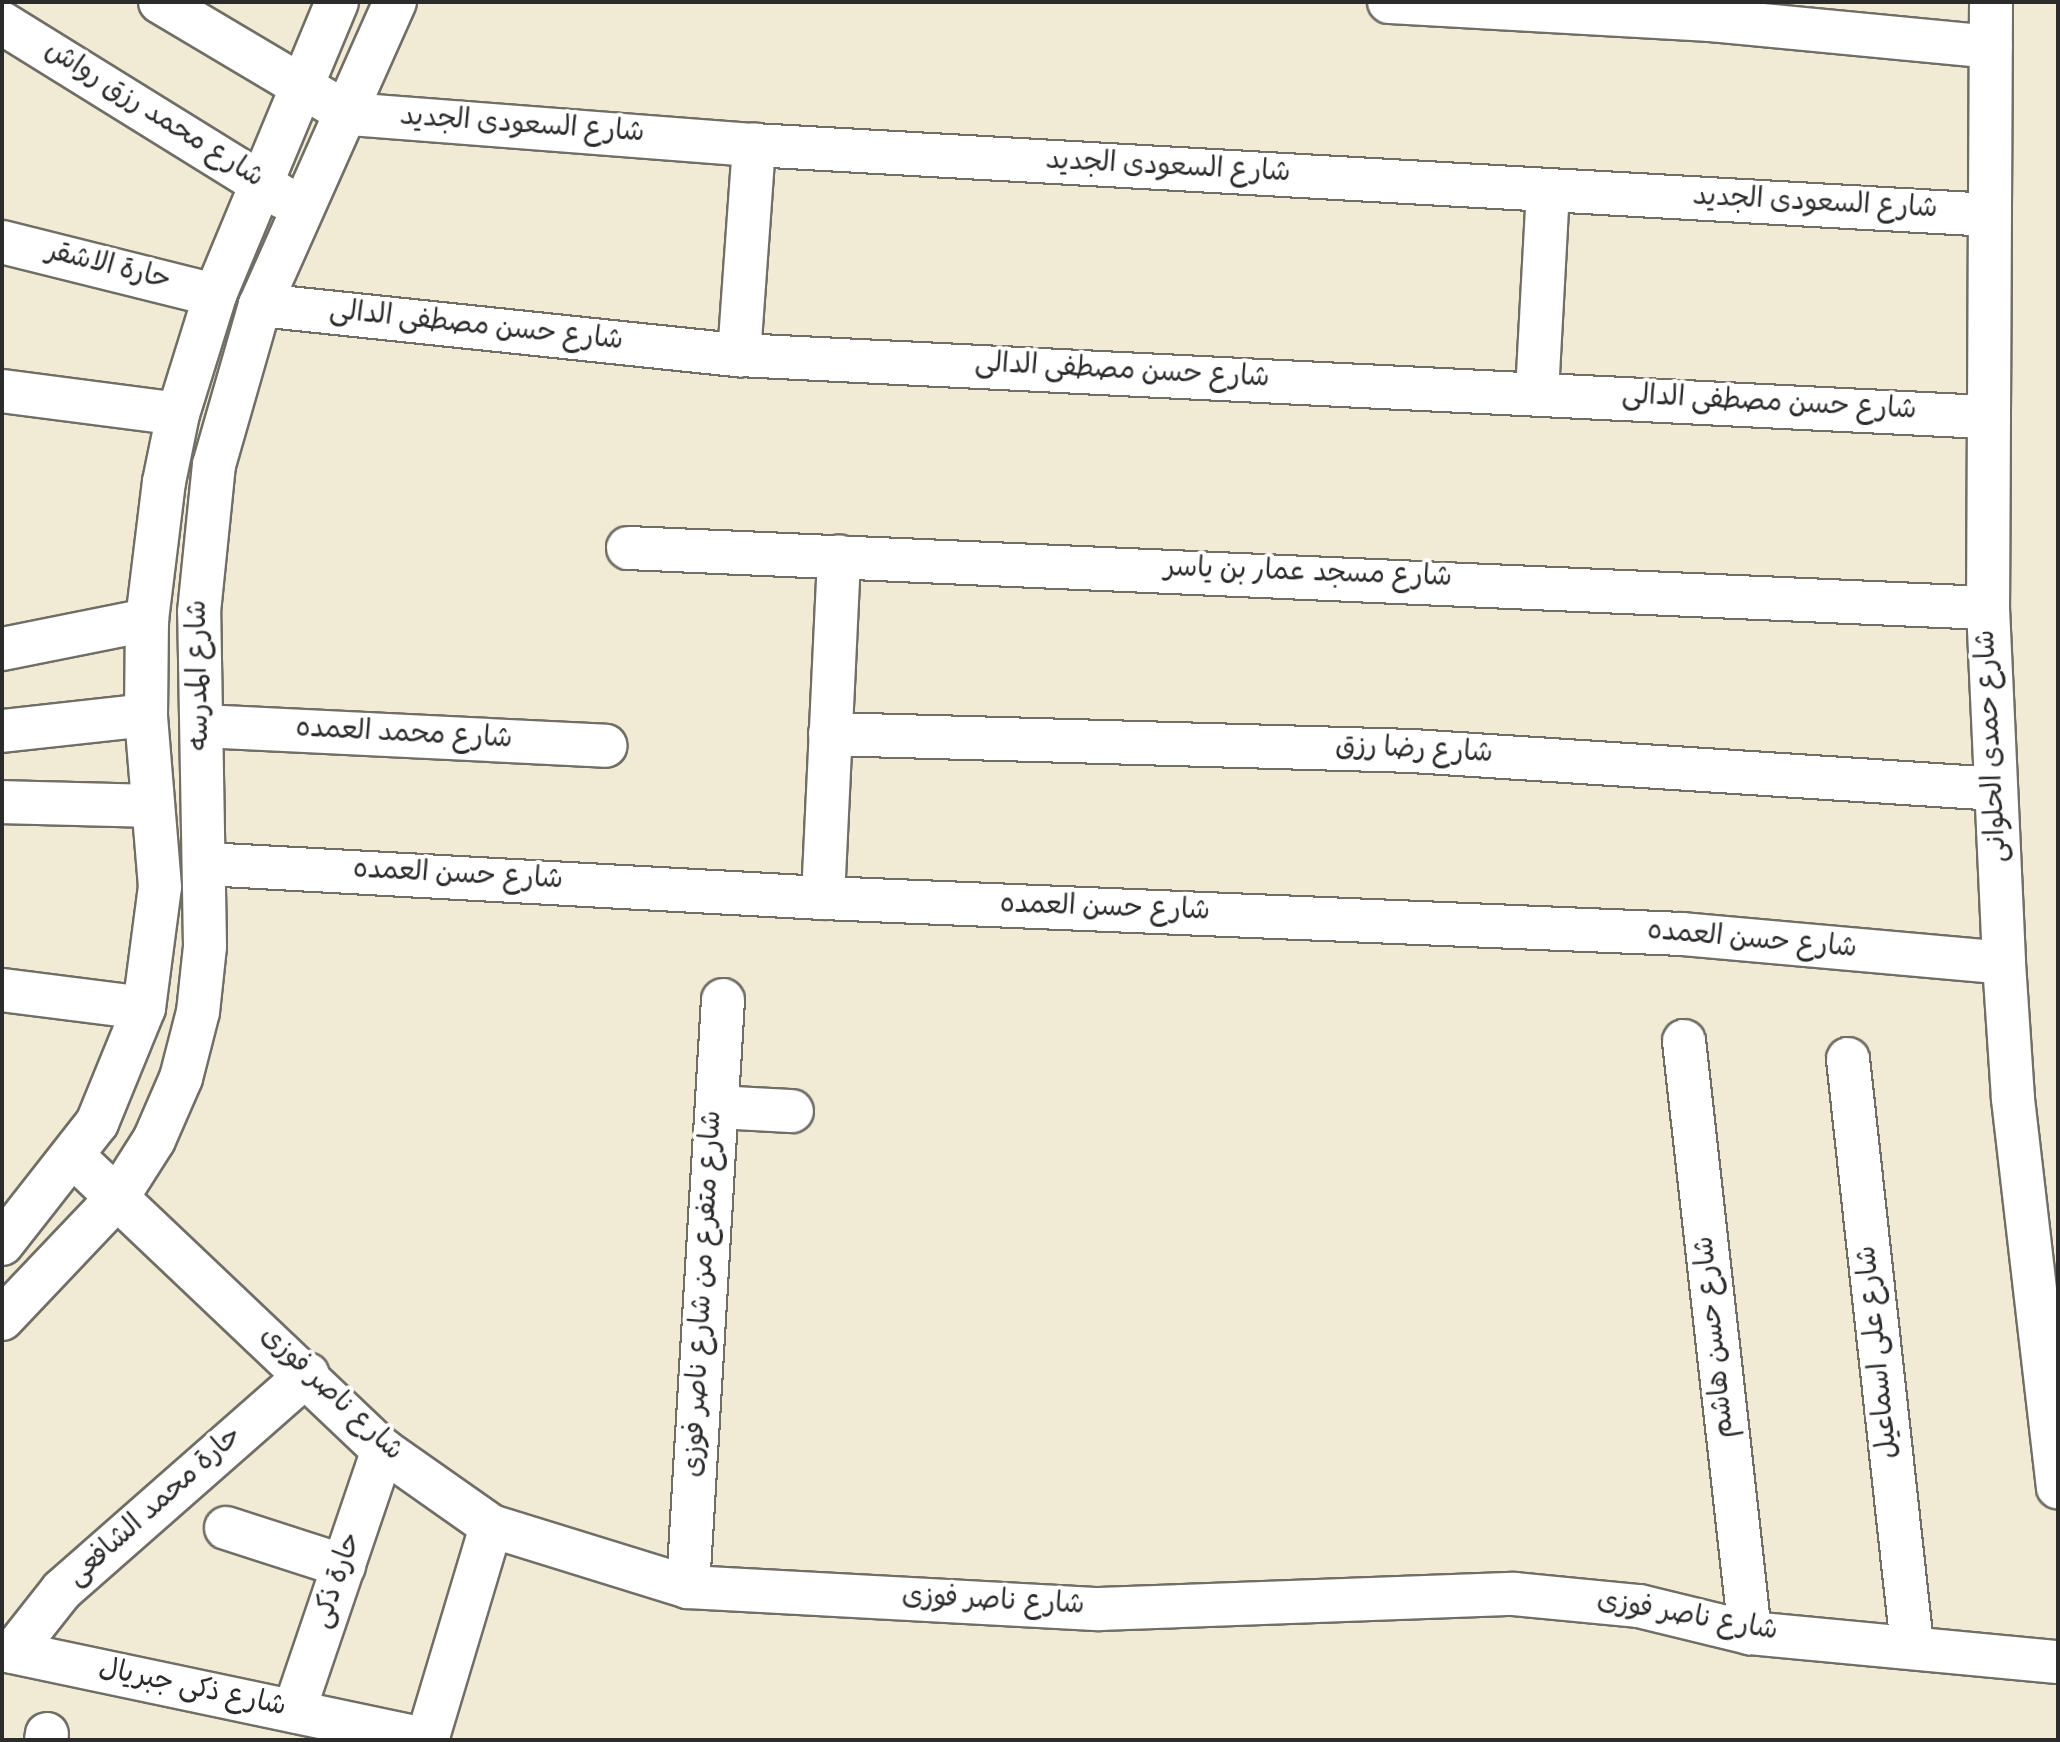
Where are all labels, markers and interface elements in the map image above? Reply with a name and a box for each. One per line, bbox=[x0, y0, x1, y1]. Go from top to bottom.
street label: شارع محمد رزق رواش bbox=[37, 35, 269, 197]
street label: شارع السعودى الجديد bbox=[399, 102, 645, 152]
street label: شارع السعودى الجديد bbox=[1045, 146, 1291, 192]
street label: شارع السعودى الجديد bbox=[1692, 182, 1938, 228]
street label: حارة الاشقر bbox=[42, 236, 174, 300]
street label: شارع حسن مصطفى الدالى bbox=[328, 296, 624, 360]
street label: شارع حسن مصطفى الدالى bbox=[974, 349, 1270, 397]
street label: شارع حسن مصطفى الدالى bbox=[1621, 381, 1917, 429]
street label: شارع مسجد عمار بن ياسر bbox=[1163, 553, 1453, 597]
street label: شارع المدرسه bbox=[183, 599, 219, 751]
street label: شارع حمدى الحلوانى bbox=[1971, 629, 2017, 863]
street label: شارع محمد العمده bbox=[295, 714, 513, 758]
street label: شارع رضا رزق bbox=[1334, 731, 1494, 773]
street label: شارع حسن العمده bbox=[352, 855, 564, 899]
street label: شارع حسن العمده bbox=[999, 890, 1211, 930]
street label: شارع حسن العمده bbox=[1646, 916, 1858, 968]
street label: شارع متفرع من شارع ناصر فوزى bbox=[679, 1110, 731, 1478]
street label: شارع حسن هاشم bbox=[1690, 1234, 1744, 1440]
street label: شارع على اسماعيل bbox=[1852, 1244, 1908, 1460]
street label: شارع ناصر فوزى bbox=[252, 1320, 408, 1470]
street label: حارة محمد الشافعى bbox=[62, 1421, 250, 1595]
street label: حارة ذكى bbox=[307, 1529, 371, 1633]
street label: شارع ناصر فوزى bbox=[901, 1581, 1085, 1625]
street label: شارع ناصر فوزى bbox=[1594, 1586, 1780, 1650]
street label: شارع ذكى جبريال bbox=[95, 1654, 289, 1726]

